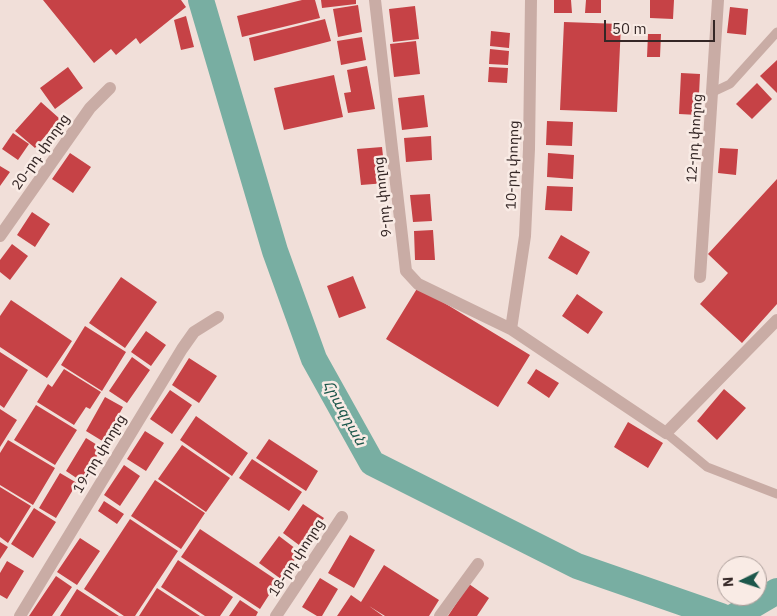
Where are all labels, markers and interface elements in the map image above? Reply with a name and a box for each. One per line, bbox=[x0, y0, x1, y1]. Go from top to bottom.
scale bar bbox=[607, 10, 718, 42]
text: 50 m bbox=[612, 19, 647, 38]
street label: 12-րդ փողոց bbox=[684, 93, 706, 183]
street label: 20-րդ փողոց bbox=[9, 111, 73, 193]
street label: 10-րդ փողոց bbox=[503, 120, 523, 210]
street label: 9-րդ փողոց bbox=[370, 156, 396, 238]
water label: Հրազդան bbox=[319, 377, 369, 449]
street label: 19-րդ փողոց bbox=[70, 411, 130, 497]
street label: 18-րդ փողոց bbox=[266, 516, 328, 600]
north arrow bbox=[717, 556, 767, 606]
text: N bbox=[719, 576, 737, 588]

